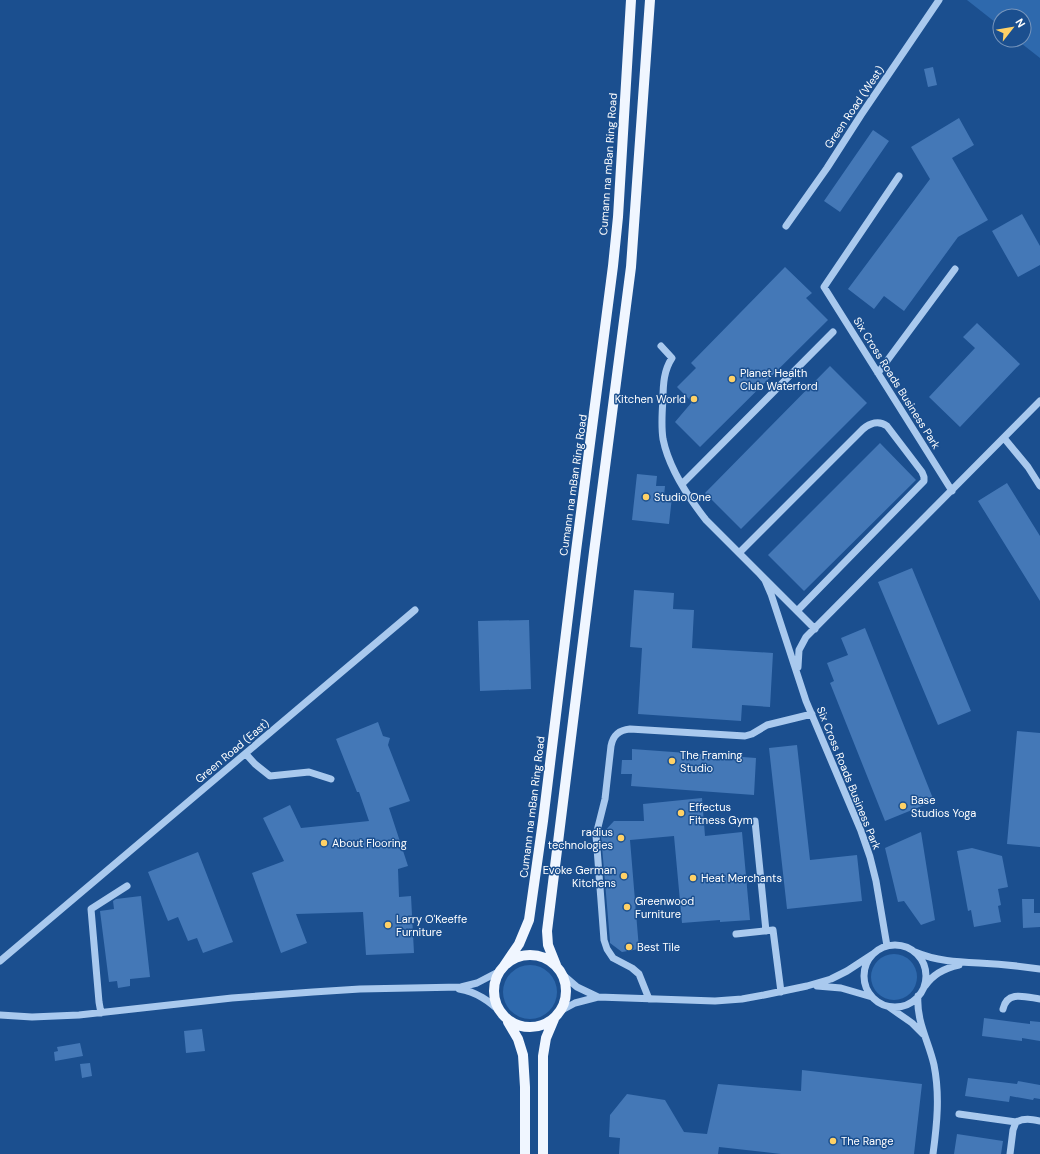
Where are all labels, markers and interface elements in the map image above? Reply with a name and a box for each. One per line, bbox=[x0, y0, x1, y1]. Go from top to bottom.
north arrow bbox=[992, 8, 1032, 48]
text: N bbox=[1013, 16, 1029, 30]
street label: Green Road (West) bbox=[821, 63, 887, 151]
street label: Cumann na mBan Ring Road bbox=[596, 92, 620, 236]
street label: Six Cross Roads Business Park bbox=[851, 314, 944, 452]
place label: Planet Health Club Waterford bbox=[740, 366, 818, 393]
marker: Planet Health Club Waterford bbox=[727, 374, 737, 384]
place label: Kitchen World bbox=[615, 392, 686, 406]
marker: Kitchen World bbox=[689, 394, 699, 404]
street label: Cumann na mBan Ring Road bbox=[556, 413, 590, 557]
place label: Studio One bbox=[654, 490, 711, 504]
marker: Studio One bbox=[641, 492, 651, 502]
street label: Six Cross Roads Business Park bbox=[814, 704, 884, 852]
street label: Green Road (East) bbox=[192, 716, 272, 786]
street label: Cumann na mBan Ring Road bbox=[516, 735, 548, 879]
place label: The Framing Studio bbox=[680, 748, 743, 775]
marker: The Framing Studio bbox=[667, 756, 677, 766]
place label: Base Studios Yoga bbox=[911, 793, 976, 820]
place label: Effectus Fitness Gym bbox=[689, 800, 753, 827]
marker: Base Studios Yoga bbox=[898, 801, 908, 811]
marker: Effectus Fitness Gym bbox=[676, 808, 686, 818]
place label: radius technologies bbox=[548, 825, 613, 852]
marker: radius technologies bbox=[616, 833, 626, 843]
place label: About Flooring bbox=[332, 836, 407, 850]
marker: About Flooring bbox=[319, 838, 329, 848]
place label: Evoke German Kitchens bbox=[543, 863, 616, 890]
marker: Evoke German Kitchens bbox=[619, 871, 629, 881]
place label: Heat Merchants bbox=[701, 871, 782, 885]
marker: Heat Merchants bbox=[688, 873, 698, 883]
place label: Greenwood Furniture bbox=[635, 894, 694, 921]
marker: Greenwood Furniture bbox=[622, 902, 632, 912]
place label: Larry O'Keeffe Furniture bbox=[396, 912, 467, 939]
marker: Larry O'Keeffe Furniture bbox=[383, 920, 393, 930]
place label: Best Tile bbox=[637, 940, 680, 954]
marker: Best Tile bbox=[624, 942, 634, 952]
place label: The Range bbox=[841, 1134, 894, 1148]
marker: The Range bbox=[828, 1136, 838, 1146]

